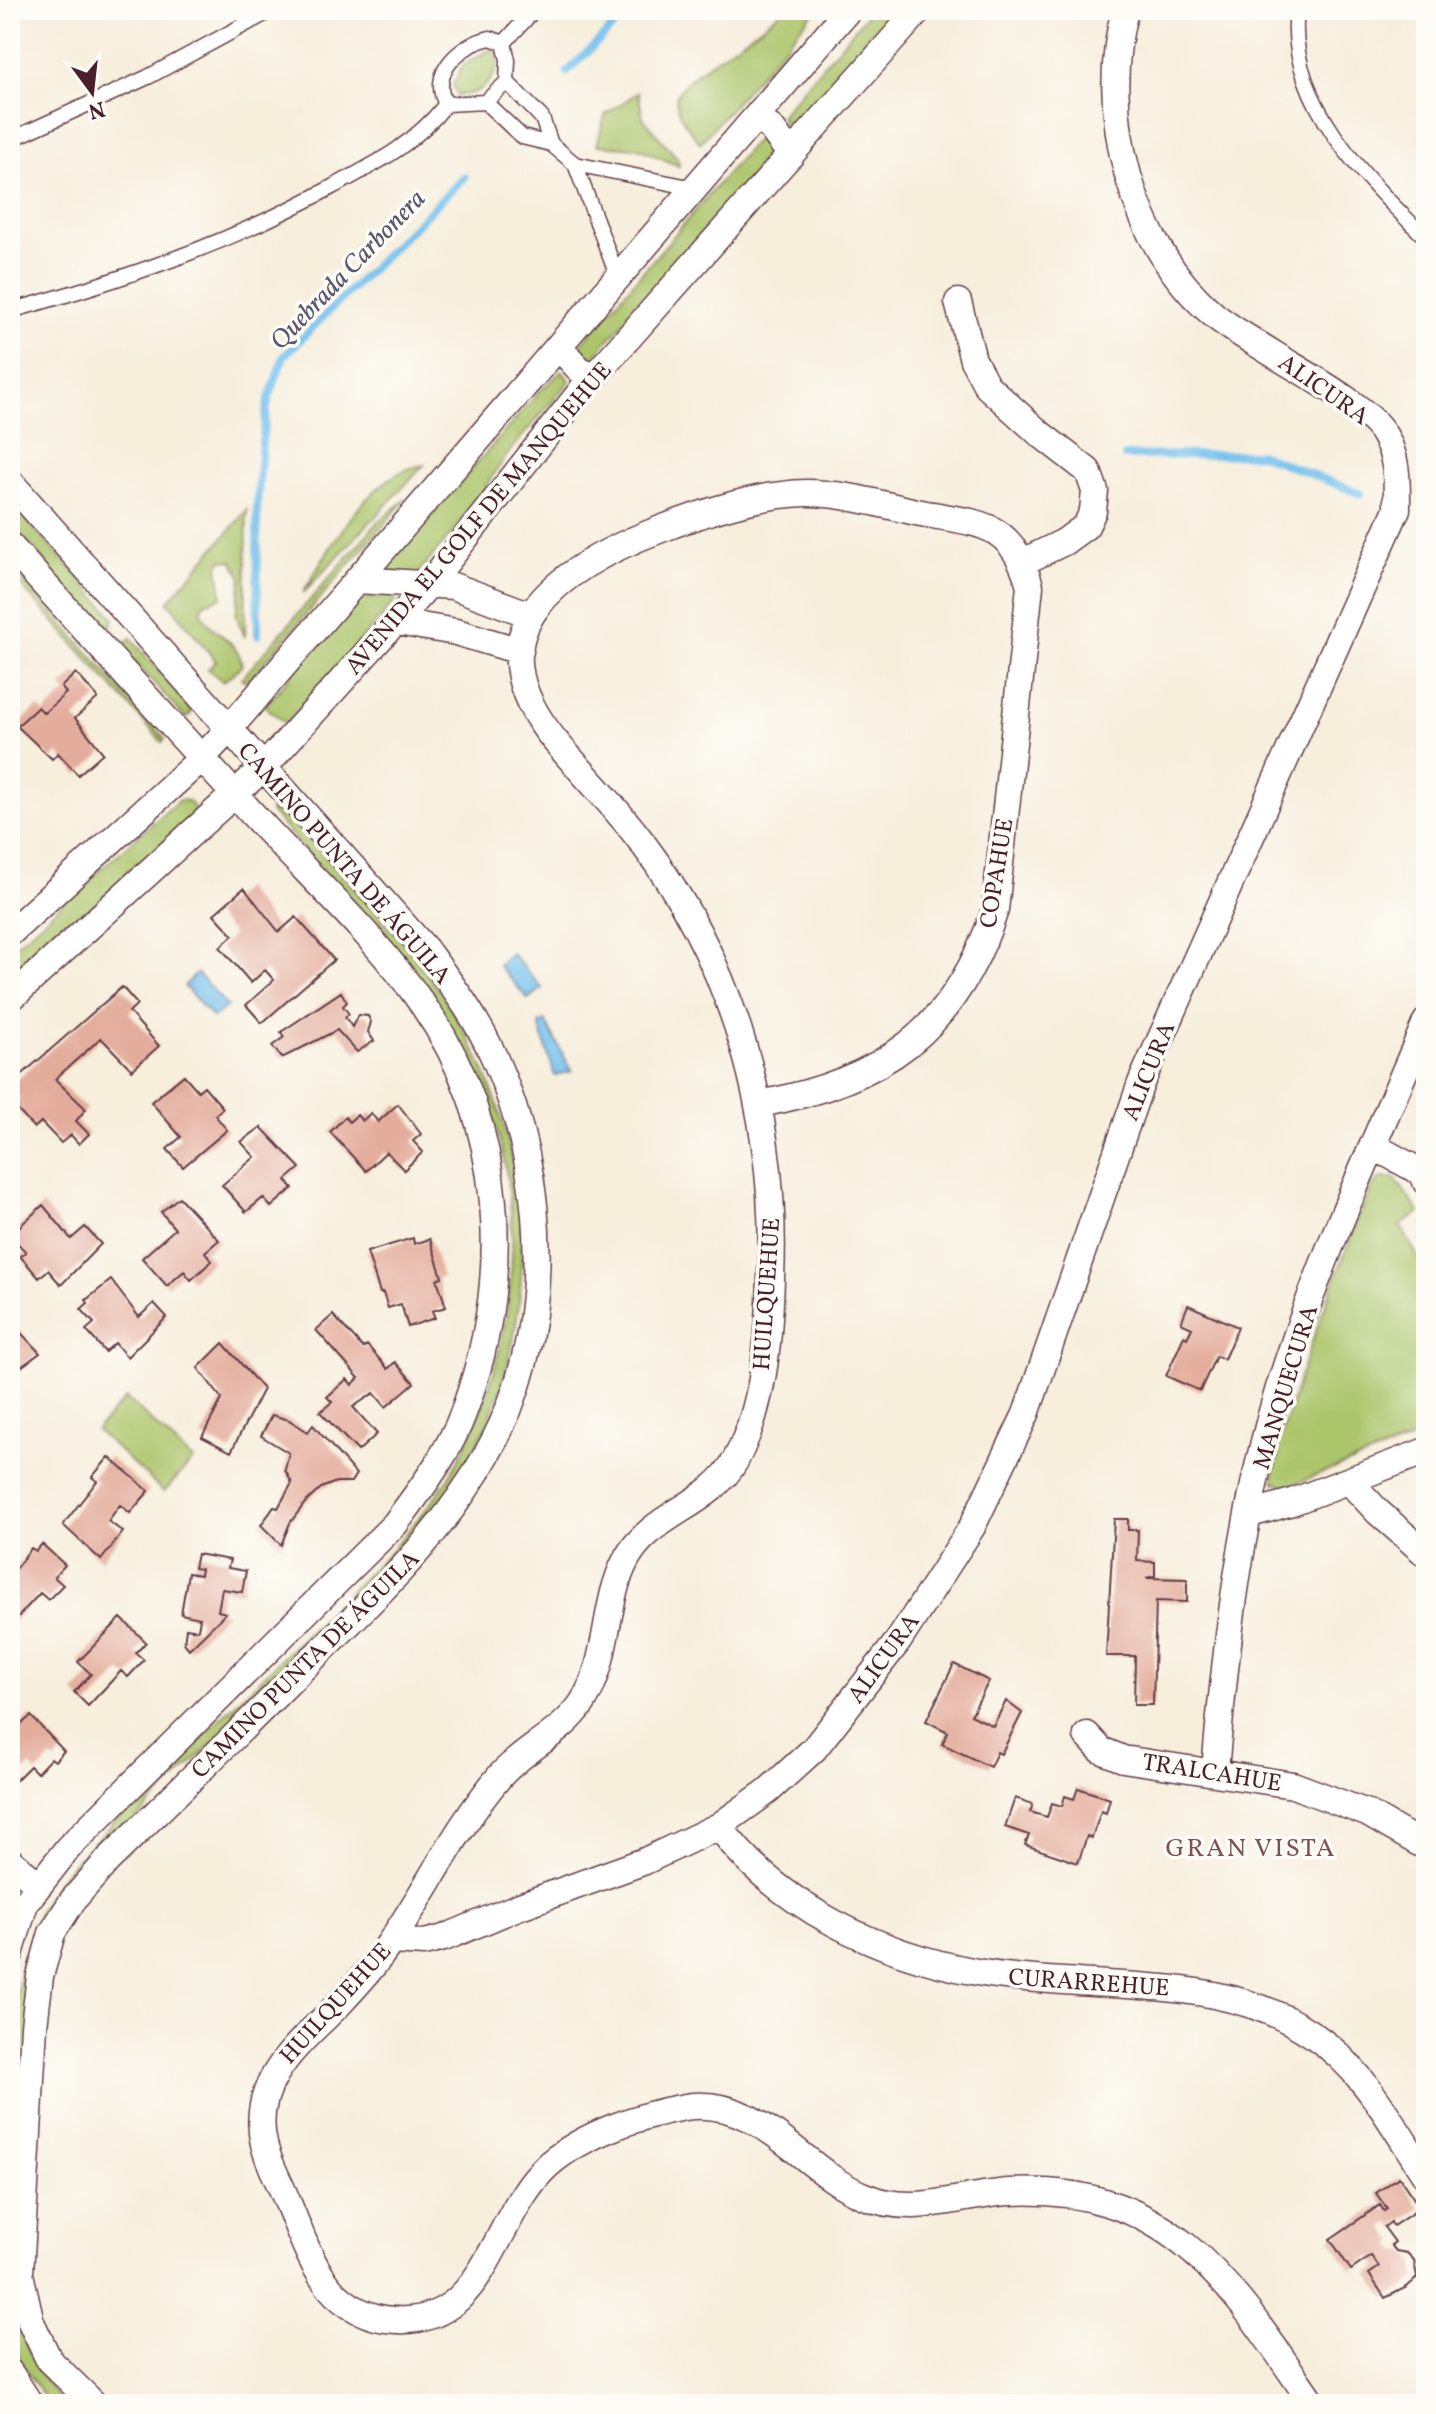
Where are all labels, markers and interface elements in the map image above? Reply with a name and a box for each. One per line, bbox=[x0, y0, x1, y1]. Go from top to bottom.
north arrow bbox=[52, 52, 132, 132]
text: N bbox=[85, 92, 108, 126]
water label: Quebrada Carbonera bbox=[262, 182, 434, 359]
street label: ALICURA bbox=[1270, 347, 1375, 434]
street label: AVENIDA EL GOLF DE MANQUEHUE bbox=[338, 355, 621, 683]
street label: CAMINO PUNTA DE ÁGUILA bbox=[229, 736, 458, 993]
street label: COPAHUE bbox=[972, 816, 1023, 931]
street label: ALICURA bbox=[1115, 1017, 1185, 1126]
street label: HUILQUEHUE bbox=[746, 1217, 790, 1372]
street label: MANQUECURA bbox=[1246, 1301, 1328, 1474]
street label: CAMINO PUNTA DE ÁGUILA bbox=[184, 1543, 428, 1787]
street label: ALICURA bbox=[840, 1607, 929, 1711]
street label: TRALCAHUE bbox=[1139, 1746, 1284, 1802]
district label: GRAN VISTA bbox=[1166, 1831, 1336, 1867]
street label: HUILQUEHUE bbox=[273, 1936, 400, 2073]
street label: CURARREHUE bbox=[1007, 1961, 1170, 2007]

